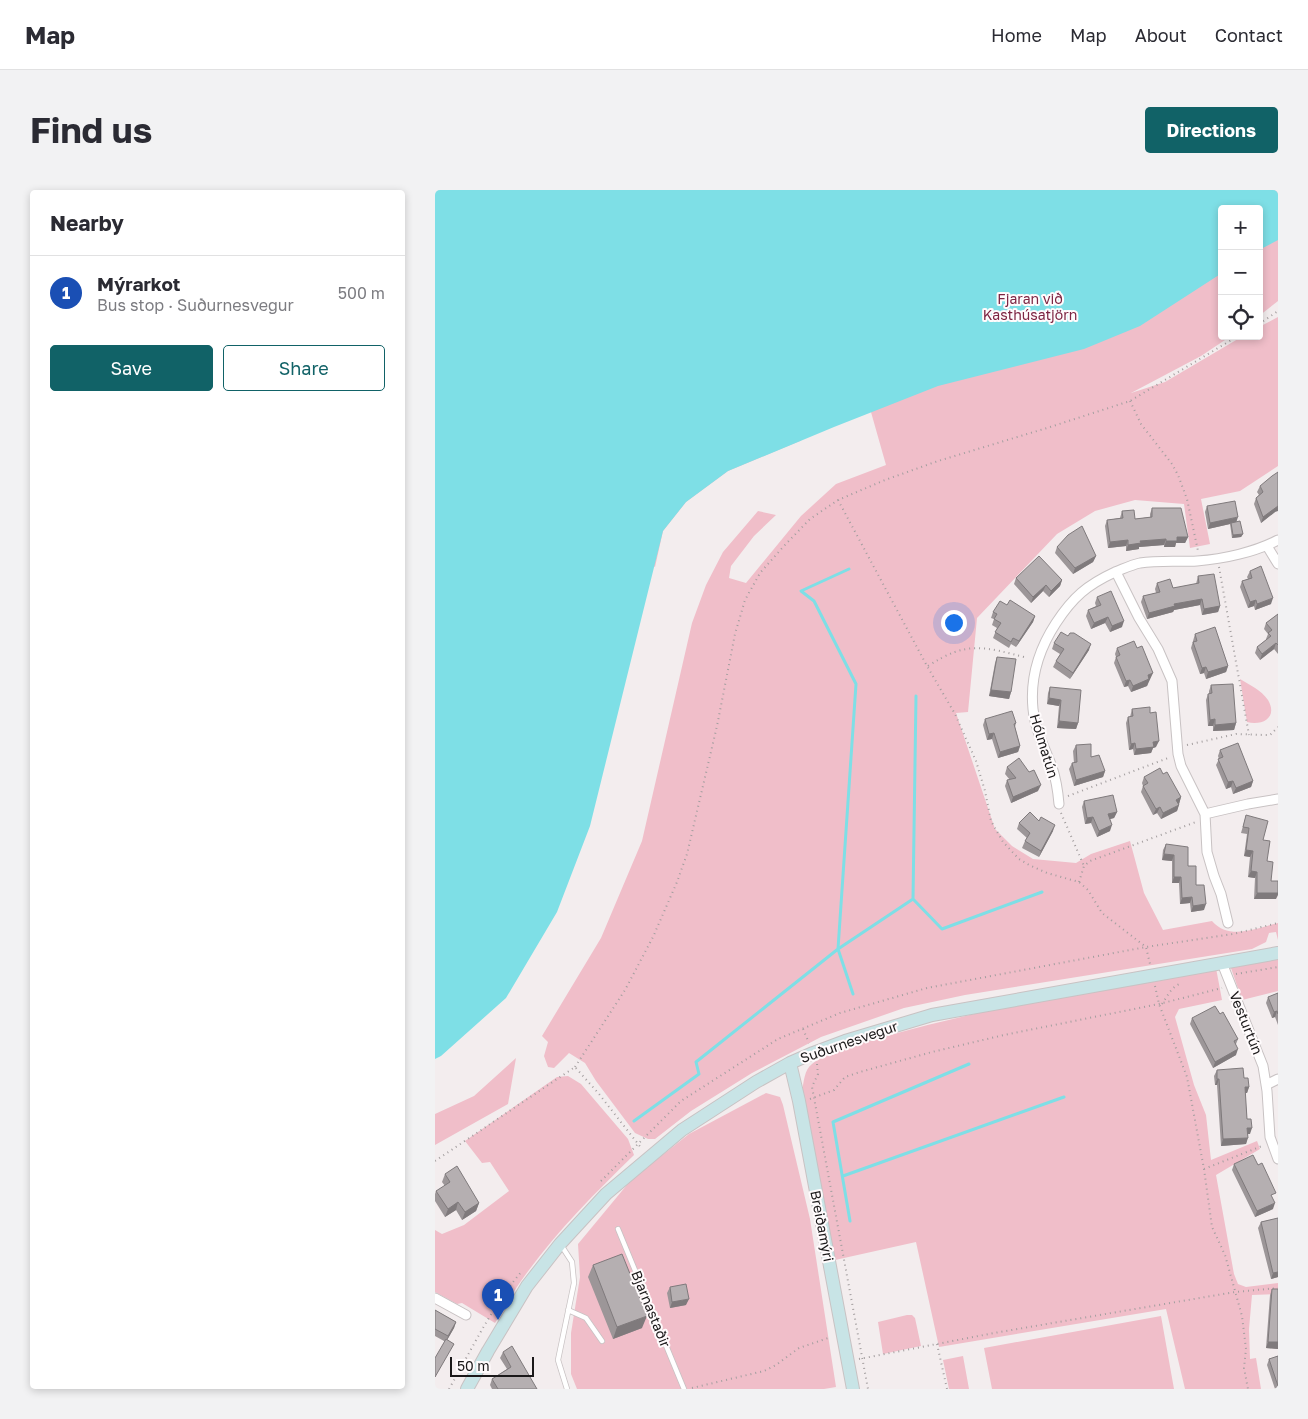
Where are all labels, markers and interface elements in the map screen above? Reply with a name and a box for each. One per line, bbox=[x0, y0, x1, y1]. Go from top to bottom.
text: Map bbox=[25, 20, 75, 49]
text: Home bbox=[991, 24, 1042, 46]
text: Map bbox=[1070, 24, 1107, 46]
text: About bbox=[1135, 24, 1187, 46]
text: Contact bbox=[1215, 24, 1283, 46]
button: Directions bbox=[1145, 107, 1278, 153]
text: Find us bbox=[30, 109, 152, 151]
map controls bbox=[1218, 205, 1263, 340]
button: + bbox=[1218, 205, 1263, 250]
text: Nearby bbox=[50, 210, 124, 236]
button: − bbox=[1218, 250, 1263, 295]
text: Mýrarkot bbox=[97, 272, 180, 295]
text: 1 bbox=[62, 283, 70, 303]
text: 500 m bbox=[338, 283, 385, 303]
park label: Fjaran við Kasthúsatjörn bbox=[983, 290, 1077, 323]
text: Bus stop · Suðurnesvegur bbox=[97, 295, 294, 315]
button: locate bbox=[1218, 295, 1263, 340]
button: Save bbox=[50, 345, 213, 391]
button: Share bbox=[223, 345, 385, 391]
your location bbox=[941, 610, 967, 636]
street label: Hólmatún bbox=[1027, 712, 1062, 780]
street label: Vesturtún bbox=[1226, 989, 1267, 1057]
street label: Suðurnesvegur bbox=[798, 1017, 900, 1066]
street label: Breiðamýri bbox=[807, 1189, 838, 1263]
street label: Bjarnastaðir bbox=[628, 1268, 675, 1350]
pin: 1 bbox=[482, 1279, 514, 1320]
scale bar bbox=[450, 1354, 534, 1377]
text: 50 m bbox=[457, 1357, 490, 1374]

